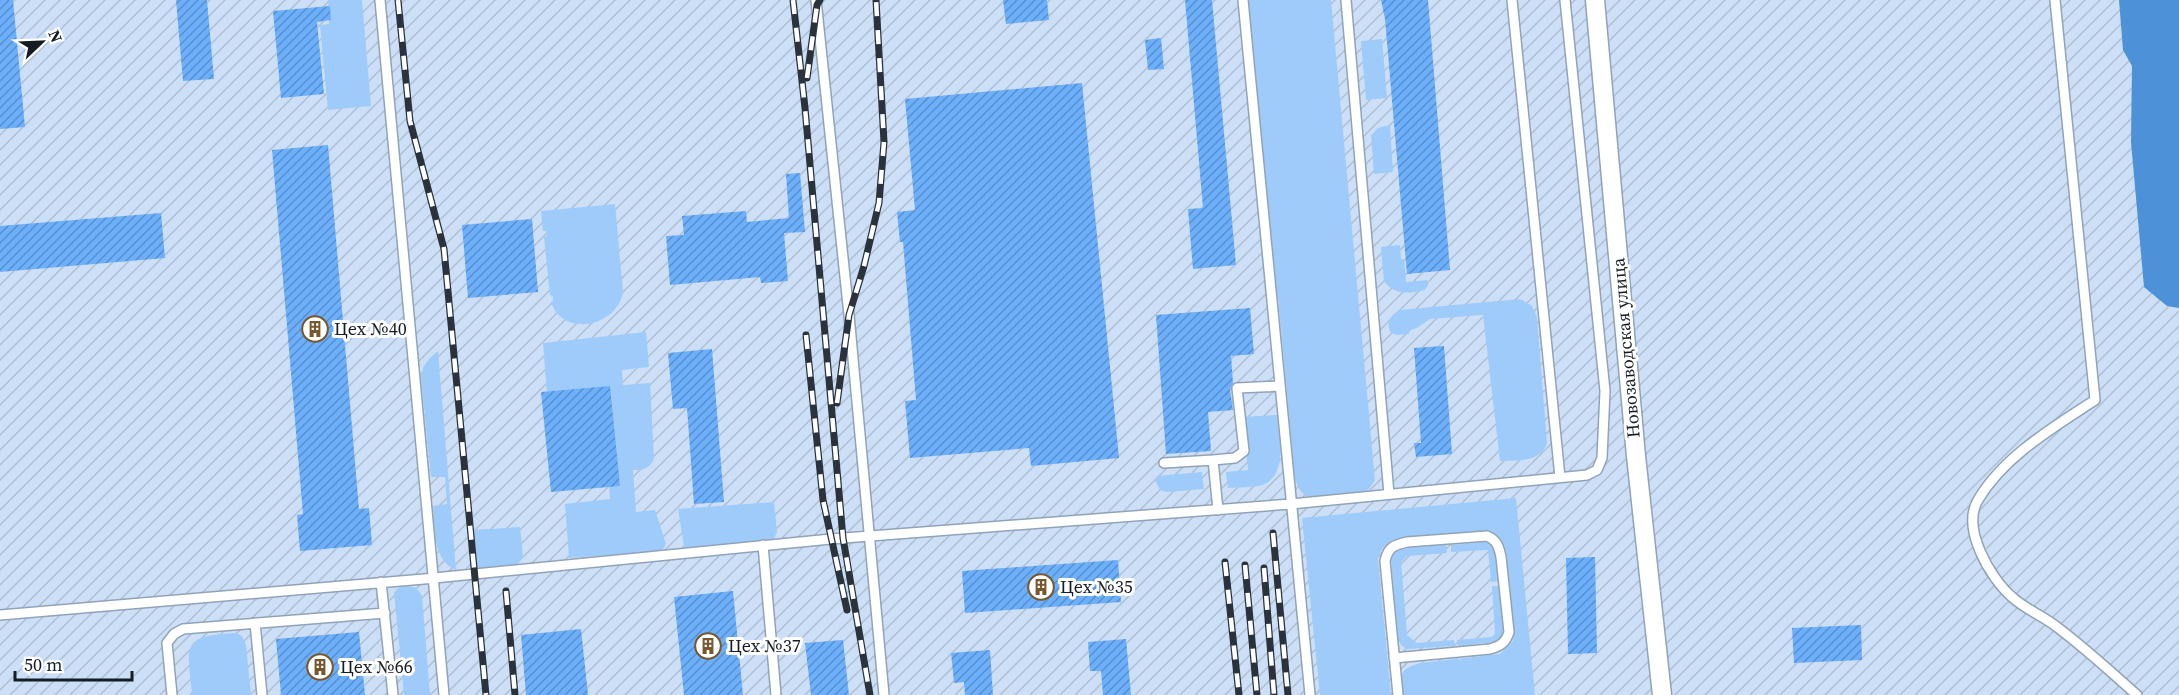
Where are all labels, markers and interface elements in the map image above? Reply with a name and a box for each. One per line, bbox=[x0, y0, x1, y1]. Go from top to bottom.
north arrow bbox=[12, 12, 72, 72]
text: N bbox=[43, 26, 68, 46]
street label: Новозаводская улица bbox=[1605, 256, 1646, 439]
building icon: Цех №40 bbox=[300, 314, 330, 344]
place label: Цех №40 bbox=[334, 316, 407, 341]
building icon: Цех №35 bbox=[1026, 572, 1056, 602]
place label: Цех №35 bbox=[1060, 574, 1133, 599]
building icon: Цех №37 bbox=[693, 631, 723, 661]
place label: Цех №37 bbox=[728, 633, 801, 658]
scale bar bbox=[15, 644, 132, 682]
text: 50 m bbox=[24, 652, 62, 677]
building icon: Цех №66 bbox=[305, 652, 335, 682]
place label: Цех №66 bbox=[340, 654, 413, 679]

